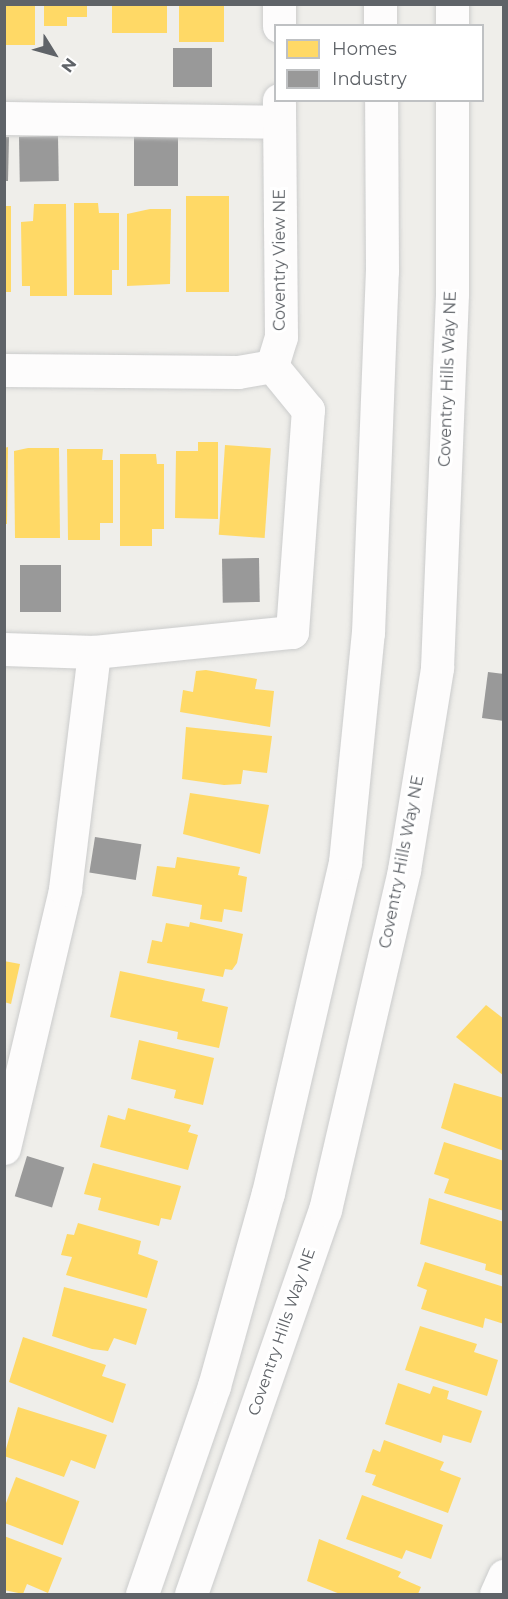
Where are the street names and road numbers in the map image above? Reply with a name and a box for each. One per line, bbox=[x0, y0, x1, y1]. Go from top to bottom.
street label: Coventry View NE bbox=[270, 189, 290, 331]
street label: Coventry Hills Way NE bbox=[435, 291, 461, 467]
street label: Coventry Hills Way NE bbox=[376, 774, 428, 950]
street label: Coventry Hills Way NE bbox=[244, 1246, 320, 1418]

